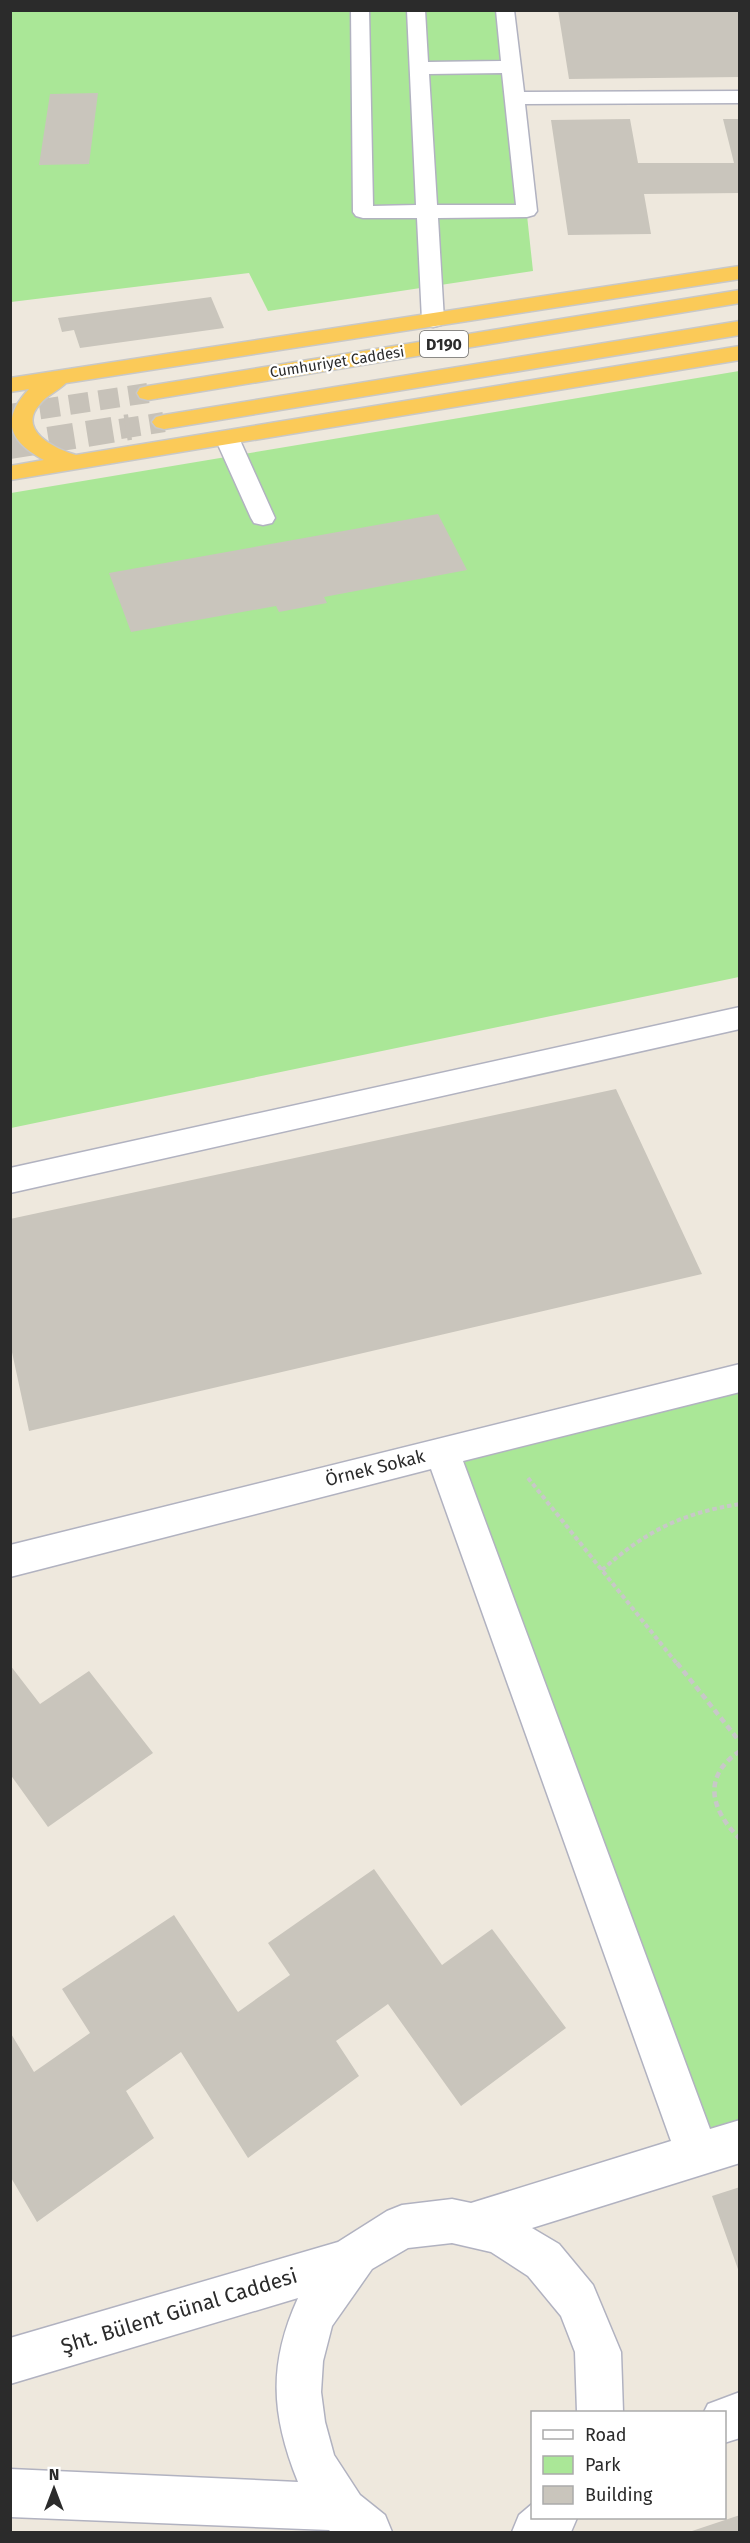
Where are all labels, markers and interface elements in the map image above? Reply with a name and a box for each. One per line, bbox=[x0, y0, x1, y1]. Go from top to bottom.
road number: D190 bbox=[420, 331, 468, 357]
street label: Cumhuriyet Caddesi bbox=[268, 342, 406, 382]
street label: Örnek Sokak bbox=[323, 1445, 428, 1491]
street label: Şht. Bülent Günal Caddesi bbox=[58, 2263, 300, 2359]
legend bbox=[531, 2411, 726, 2519]
text: Road bbox=[585, 2424, 627, 2446]
text: Park bbox=[585, 2454, 621, 2476]
north arrow bbox=[24, 2459, 84, 2519]
text: N bbox=[49, 2465, 59, 2484]
text: Building bbox=[585, 2484, 653, 2506]

